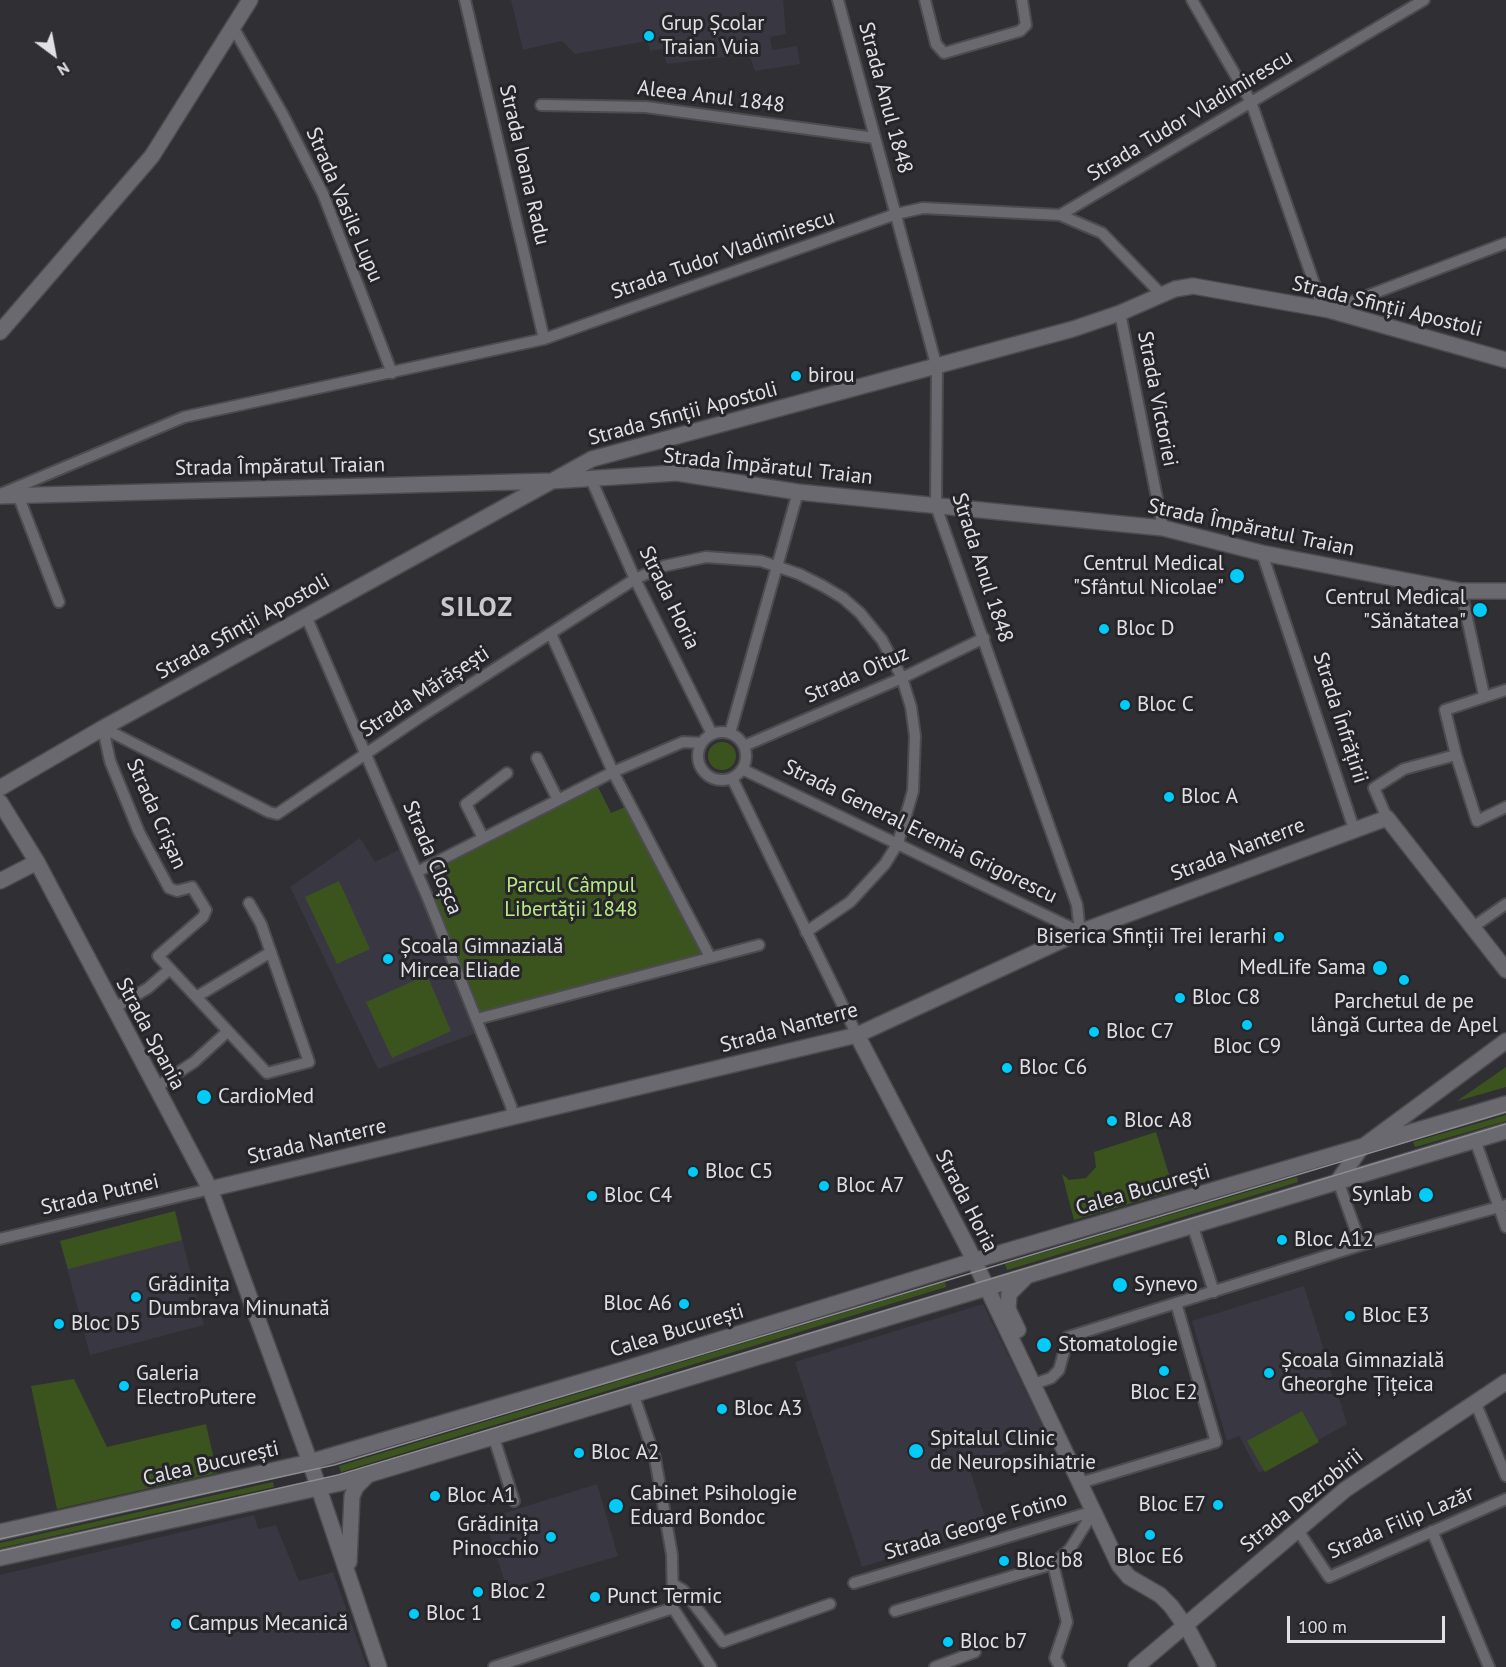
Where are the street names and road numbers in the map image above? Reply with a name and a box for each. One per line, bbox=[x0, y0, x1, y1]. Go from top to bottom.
street label: Strada Anul 1848 bbox=[853, 20, 917, 176]
street label: Strada Tudor Vladimirescu bbox=[1083, 45, 1297, 187]
street label: Aleea Anul 1848 bbox=[636, 75, 786, 119]
street label: Strada Ioana Radu bbox=[493, 82, 555, 248]
street label: Strada Vasile Lupu bbox=[300, 124, 388, 286]
street label: Strada Tudor Vladimirescu bbox=[608, 205, 838, 305]
street label: Strada Sfinții Apostoli bbox=[1289, 271, 1485, 343]
street label: Strada Victoriei bbox=[1132, 329, 1182, 469]
street label: Strada Sfinții Apostoli bbox=[586, 377, 780, 451]
street label: Strada Împăratul Traian bbox=[662, 443, 874, 491]
street label: Strada Împăratul Traian bbox=[175, 453, 385, 481]
street label: Strada Anul 1848 bbox=[946, 490, 1018, 646]
street label: Strada Împăratul Traian bbox=[1146, 494, 1356, 562]
street label: Strada Horia bbox=[633, 542, 705, 654]
street label: Strada Sfinții Apostoli bbox=[152, 569, 334, 685]
street label: Strada Mărășești bbox=[356, 641, 494, 743]
street label: Strada Oituz bbox=[801, 641, 913, 709]
street label: Strada Înfrățirii bbox=[1307, 649, 1373, 787]
street label: Strada Crișan bbox=[120, 755, 192, 873]
street label: Strada General Eremia Grigorescu bbox=[779, 755, 1061, 909]
street label: Strada Cloșca bbox=[397, 797, 467, 919]
street label: Strada Nanterre bbox=[1167, 813, 1309, 887]
street label: Strada Spania bbox=[110, 974, 190, 1094]
street label: Strada Nanterre bbox=[717, 997, 861, 1059]
street label: Strada Nanterre bbox=[245, 1114, 389, 1170]
street label: Strada Horia bbox=[929, 1146, 1003, 1256]
street label: Calea București bbox=[1073, 1159, 1213, 1221]
street label: Strada Putnei bbox=[39, 1169, 161, 1221]
street label: Calea București bbox=[607, 1299, 747, 1363]
street label: Calea București bbox=[141, 1436, 281, 1492]
street label: Strada Dezrobirii bbox=[1236, 1444, 1368, 1558]
street label: Strada Filip Lazăr bbox=[1324, 1481, 1478, 1565]
street label: Strada George Fotino bbox=[881, 1486, 1071, 1566]

